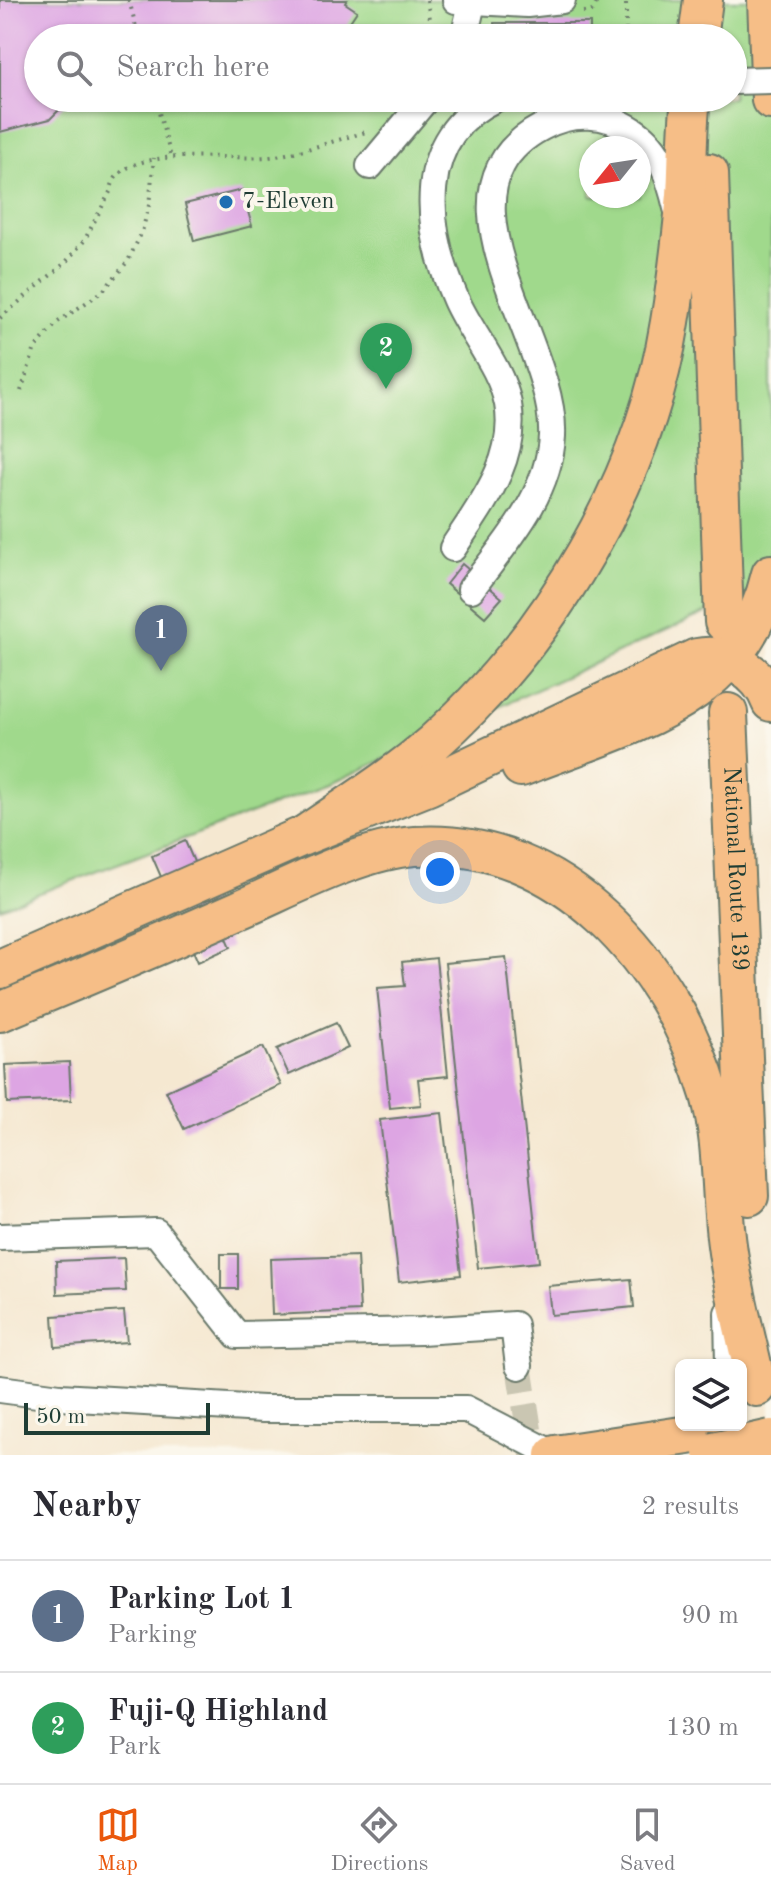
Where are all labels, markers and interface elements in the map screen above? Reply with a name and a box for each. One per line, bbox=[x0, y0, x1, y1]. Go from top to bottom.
search box bbox=[24, 24, 747, 112]
icon: search bbox=[52, 46, 96, 90]
text: Search here bbox=[116, 53, 270, 83]
north arrow bbox=[579, 136, 651, 208]
place label: 7-Eleven bbox=[242, 190, 334, 214]
marker: 7-Eleven bbox=[217, 193, 235, 211]
pin: 2 bbox=[360, 323, 412, 389]
pin: 1 bbox=[135, 605, 187, 671]
street label: National Route 139 bbox=[718, 766, 751, 972]
your location bbox=[420, 852, 460, 892]
map controls bbox=[675, 1359, 747, 1431]
button: layers bbox=[675, 1359, 747, 1431]
scale bar bbox=[24, 1399, 210, 1435]
text: 50 m bbox=[36, 1406, 85, 1428]
text: Nearby bbox=[32, 1490, 142, 1524]
text: 2 results bbox=[641, 1494, 739, 1520]
text: Parking Lot 1 bbox=[108, 1585, 295, 1615]
text: 1 bbox=[50, 1603, 66, 1629]
text: 90 m bbox=[681, 1603, 739, 1629]
text: Parking bbox=[108, 1622, 197, 1648]
text: Fuji-Q Highland bbox=[108, 1697, 328, 1727]
text: 2 bbox=[50, 1715, 66, 1741]
text: 130 m bbox=[666, 1715, 739, 1741]
text: Park bbox=[108, 1734, 162, 1760]
tab: Map bbox=[96, 1803, 140, 1878]
tab: Directions bbox=[331, 1803, 428, 1878]
tab: Saved bbox=[619, 1803, 675, 1878]

